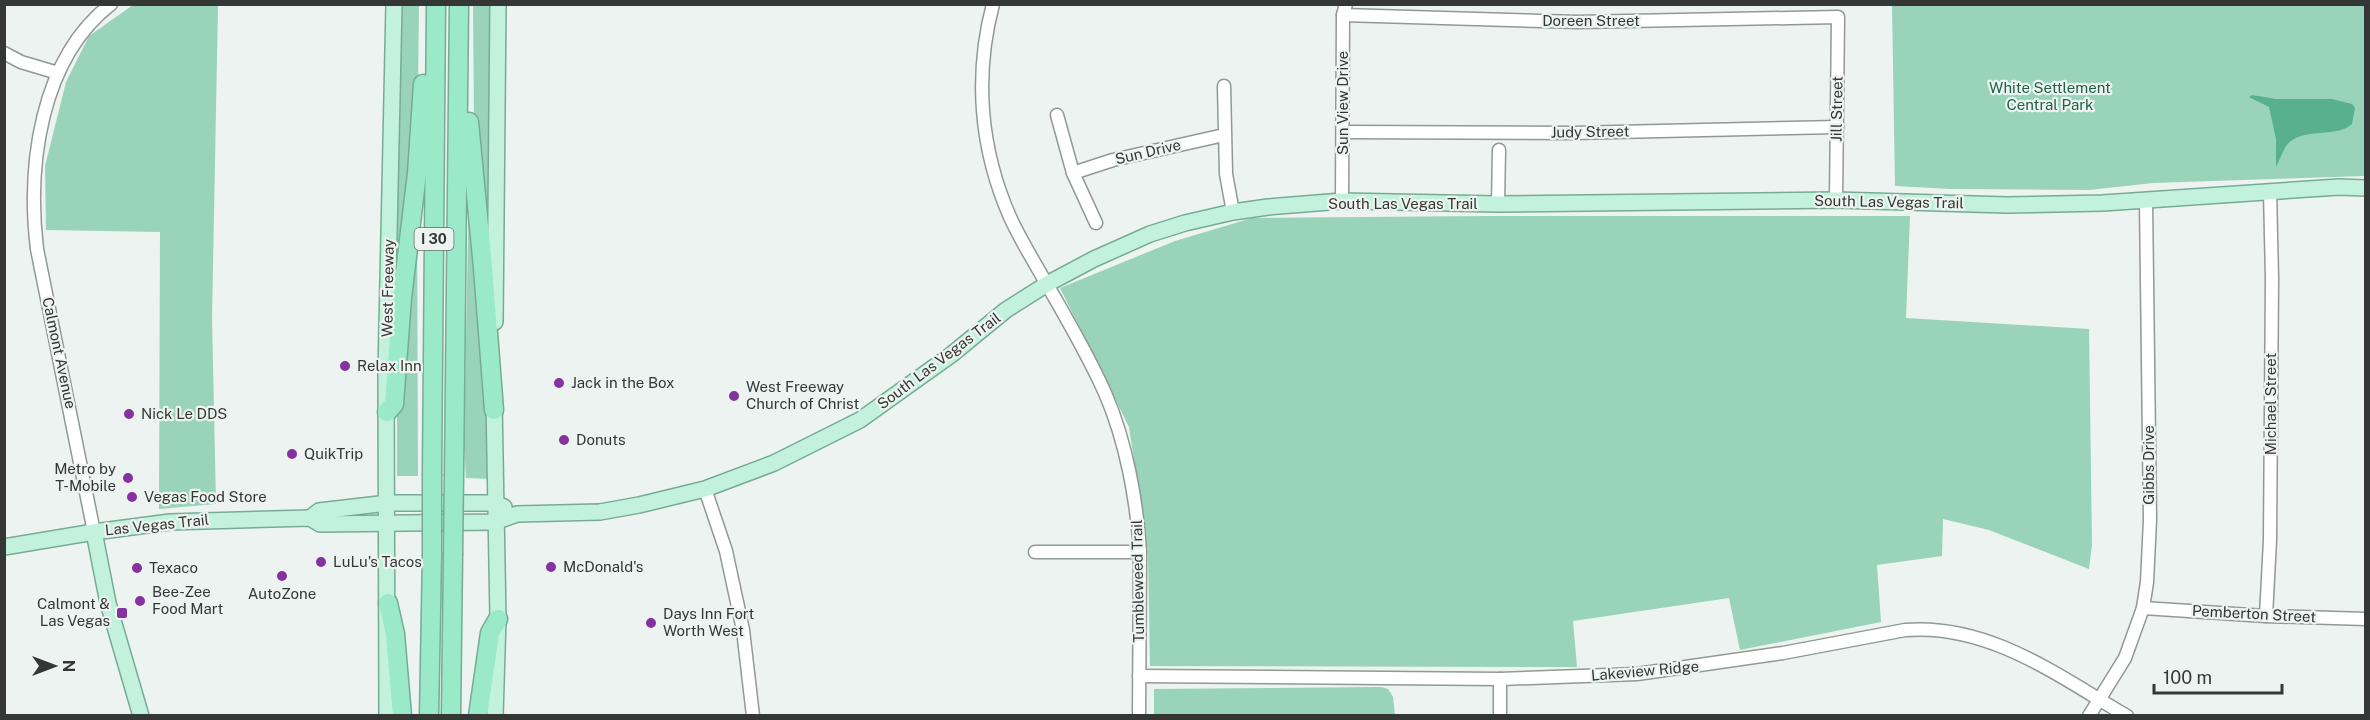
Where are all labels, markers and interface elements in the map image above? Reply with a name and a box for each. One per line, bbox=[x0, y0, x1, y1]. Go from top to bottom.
street label: Doreen Street bbox=[1542, 12, 1640, 29]
street label: Sun View Drive bbox=[1334, 51, 1351, 155]
street label: Jill Street bbox=[1827, 76, 1846, 142]
park label: White Settlement Central Park bbox=[1989, 79, 2111, 113]
street label: Judy Street bbox=[1550, 122, 1630, 141]
street label: Sun Drive bbox=[1113, 136, 1182, 167]
street label: South Las Vegas Trail bbox=[1814, 192, 1964, 211]
street label: South Las Vegas Trail bbox=[1328, 195, 1478, 212]
road number: I 30 bbox=[414, 228, 454, 250]
street label: West Freeway bbox=[378, 239, 397, 337]
street label: Calmont Avenue bbox=[39, 295, 80, 410]
street label: South Las Vegas Trail bbox=[874, 309, 1004, 412]
street label: Michael Street bbox=[2262, 353, 2279, 455]
place label: Relax Inn bbox=[357, 357, 422, 374]
marker: Relax Inn bbox=[338, 359, 352, 373]
place label: Jack in the Box bbox=[571, 374, 674, 391]
marker: Jack in the Box bbox=[552, 376, 566, 390]
place label: West Freeway Church of Christ bbox=[746, 378, 859, 412]
marker: West Freeway Church of Christ bbox=[727, 389, 741, 403]
place label: Nick Le DDS bbox=[141, 405, 227, 422]
marker: Nick Le DDS bbox=[122, 407, 136, 421]
street label: Gibbs Drive bbox=[2140, 425, 2157, 505]
place label: Donuts bbox=[576, 431, 626, 448]
marker: Donuts bbox=[557, 433, 571, 447]
place label: QuikTrip bbox=[304, 445, 363, 462]
marker: QuikTrip bbox=[285, 447, 299, 461]
place label: Metro by T-Mobile bbox=[54, 460, 116, 494]
marker: Metro by T-Mobile bbox=[121, 471, 135, 485]
place label: Vegas Food Store bbox=[144, 488, 267, 505]
marker: Vegas Food Store bbox=[125, 490, 139, 504]
street label: Las Vegas Trail bbox=[104, 511, 210, 538]
street label: Tumbleweed Trail bbox=[1128, 519, 1147, 643]
place label: LuLu's Tacos bbox=[333, 553, 422, 570]
marker: LuLu's Tacos bbox=[314, 555, 328, 569]
place label: McDonald's bbox=[563, 558, 643, 575]
place label: Texaco bbox=[149, 559, 198, 576]
marker: McDonald's bbox=[544, 560, 558, 574]
marker: Texaco bbox=[130, 561, 144, 575]
marker: AutoZone bbox=[275, 569, 289, 583]
place label: Bee-Zee Food Mart bbox=[152, 583, 223, 617]
place label: AutoZone bbox=[248, 585, 316, 602]
marker: Bee-Zee Food Mart bbox=[133, 594, 147, 608]
place label: Calmont & Las Vegas bbox=[37, 595, 110, 629]
street label: Pemberton Street bbox=[2192, 602, 2317, 625]
place label: Days Inn Fort Worth West bbox=[663, 605, 755, 639]
marker: Calmont & Las Vegas bbox=[115, 606, 129, 620]
marker: Days Inn Fort Worth West bbox=[644, 616, 658, 630]
north arrow bbox=[24, 636, 84, 696]
street label: Lakeview Ridge bbox=[1590, 657, 1700, 684]
scale bar bbox=[2154, 657, 2282, 695]
text: N bbox=[59, 660, 78, 672]
text: 100 m bbox=[2163, 667, 2212, 688]

